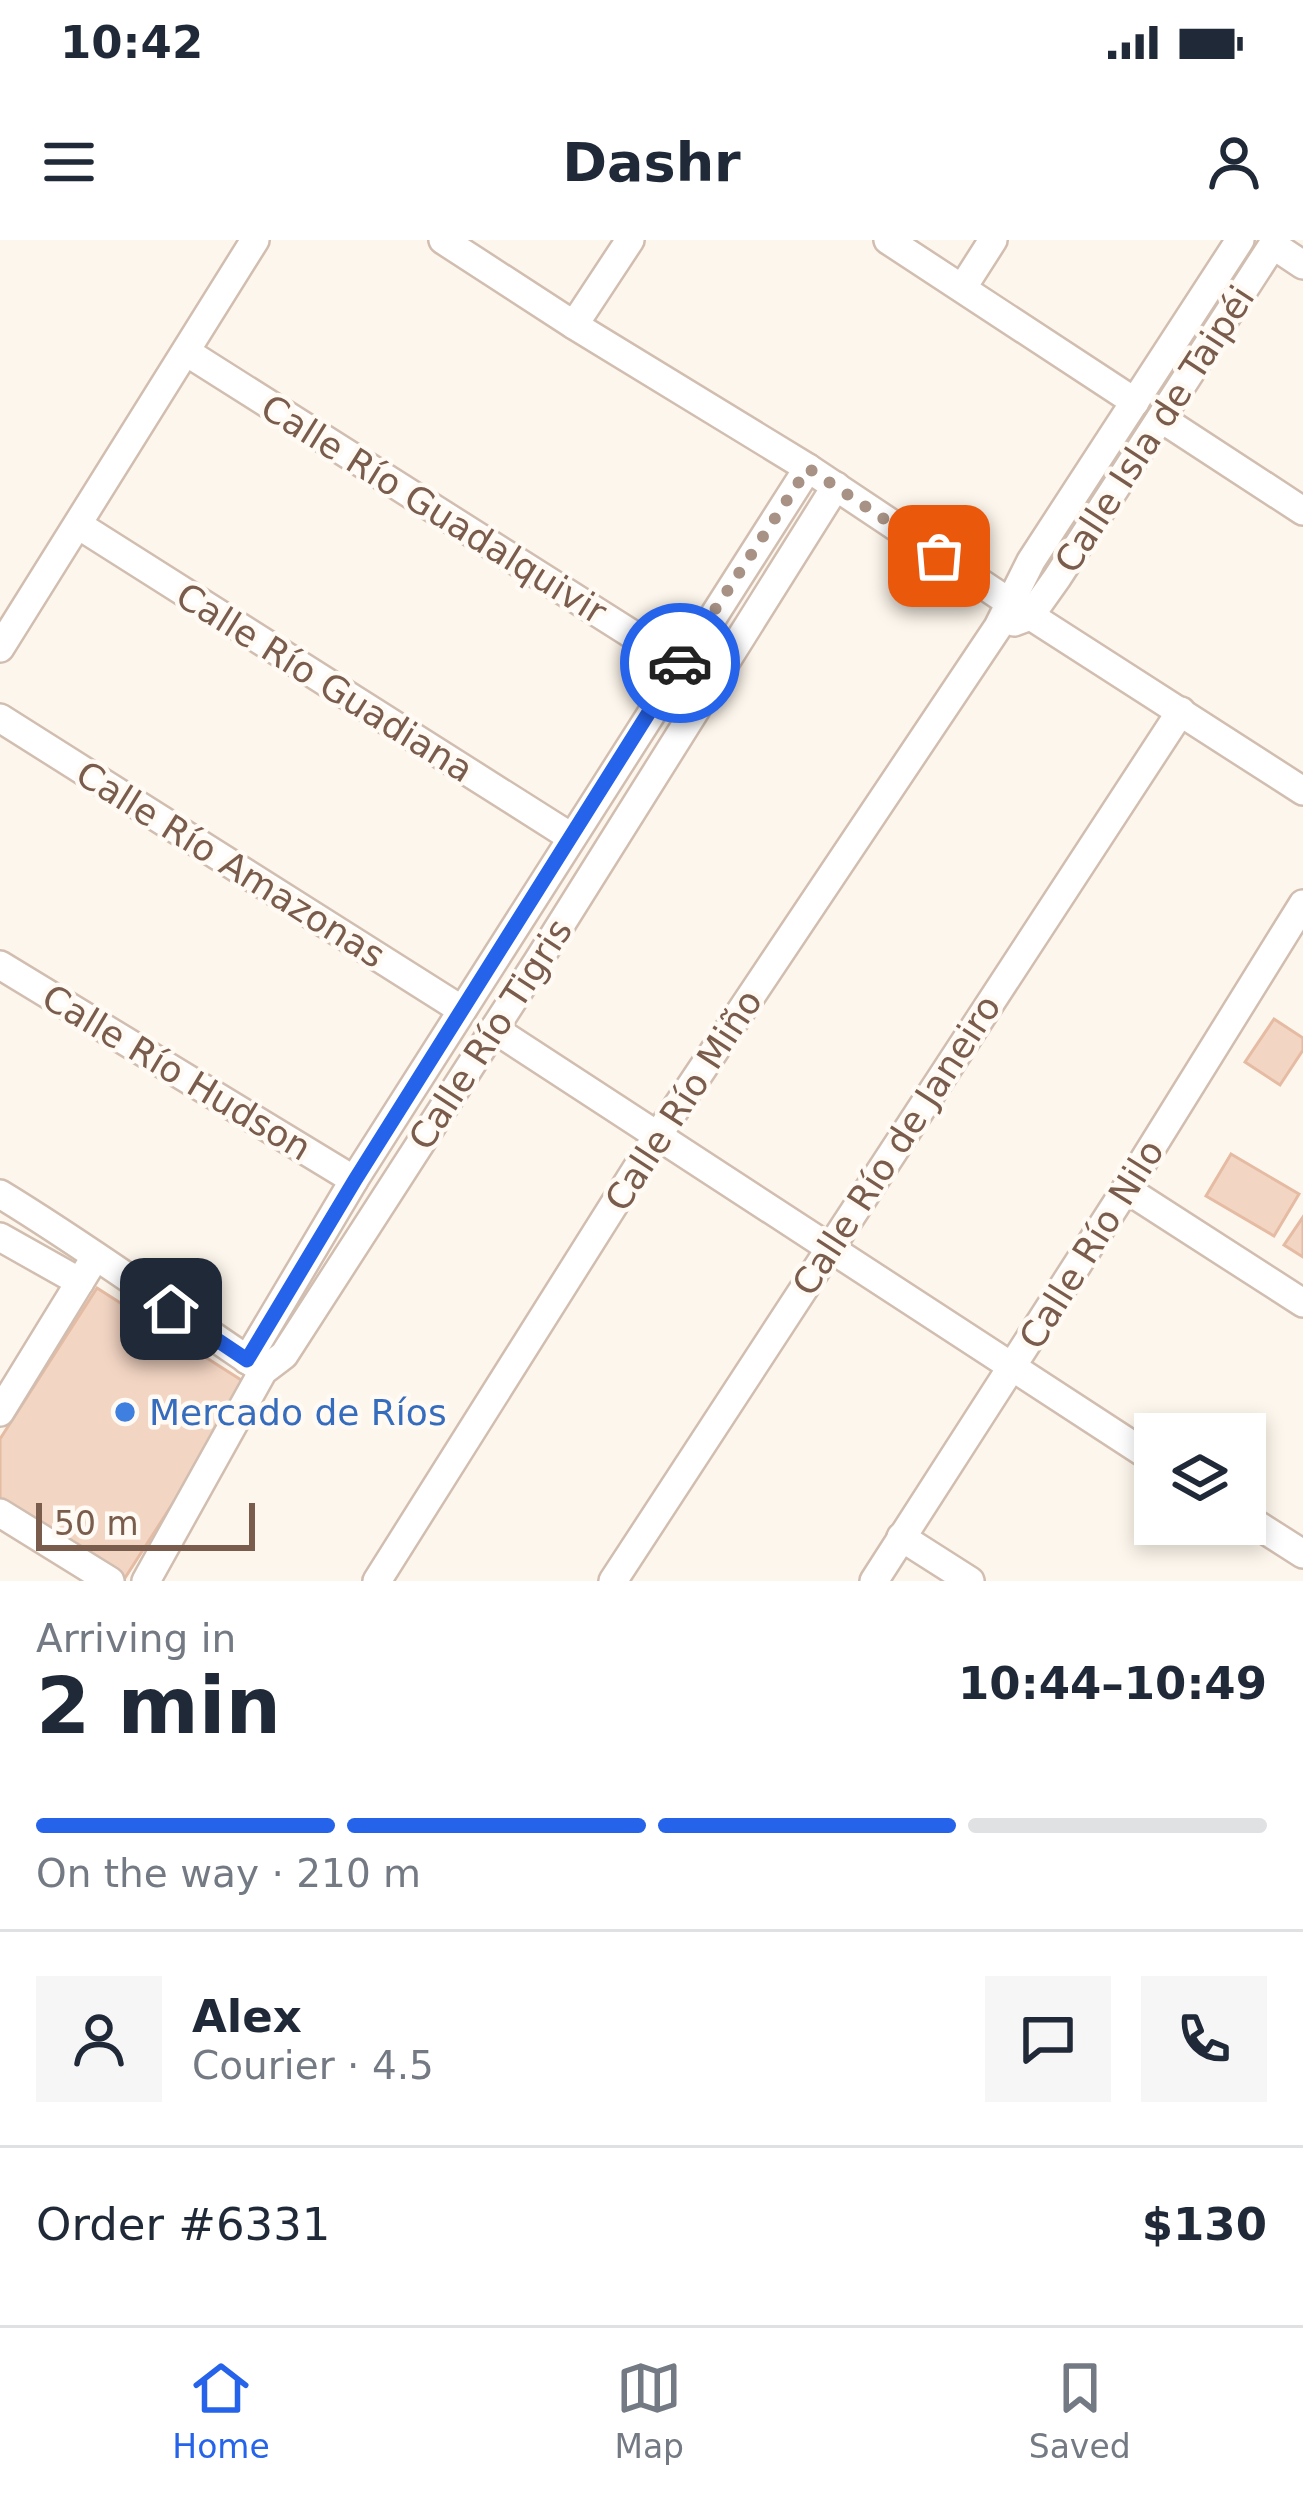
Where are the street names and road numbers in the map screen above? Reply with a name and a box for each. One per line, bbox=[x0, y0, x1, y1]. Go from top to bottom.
street label: Calle Isla de Taipéi bbox=[1046, 278, 1262, 580]
street label: Calle Río Guadalquivir bbox=[254, 386, 614, 633]
street label: Calle Río Guadiana bbox=[169, 574, 481, 790]
street label: Calle Río Amazonas bbox=[69, 753, 392, 976]
street label: Calle Río Tigris bbox=[401, 911, 580, 1157]
street label: Calle Río Hudson bbox=[35, 976, 318, 1169]
street label: Calle Río Miño bbox=[597, 982, 770, 1218]
street label: Calle Río de Janeiro bbox=[784, 988, 1009, 1303]
street label: Calle Río Nilo bbox=[1011, 1132, 1172, 1356]

